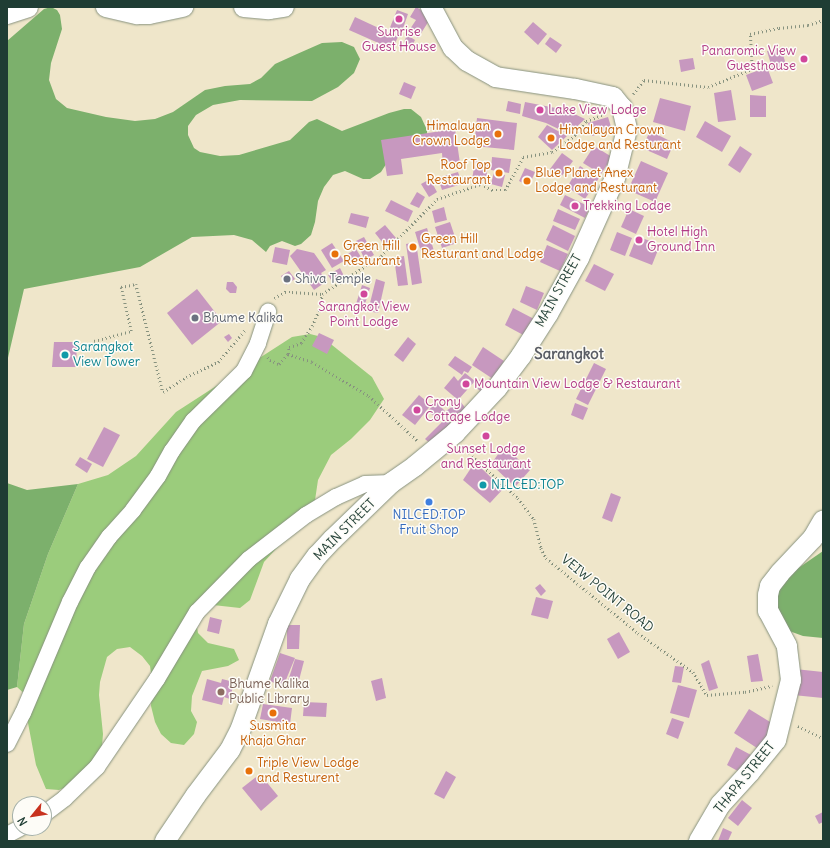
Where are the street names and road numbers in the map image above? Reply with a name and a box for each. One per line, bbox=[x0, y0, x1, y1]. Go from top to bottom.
street label: MAIN STREET bbox=[533, 252, 585, 330]
street label: MAIN STREET bbox=[311, 496, 379, 564]
street label: VEIW POINT ROAD bbox=[558, 552, 656, 636]
street label: THAPA STREET bbox=[711, 739, 779, 817]

